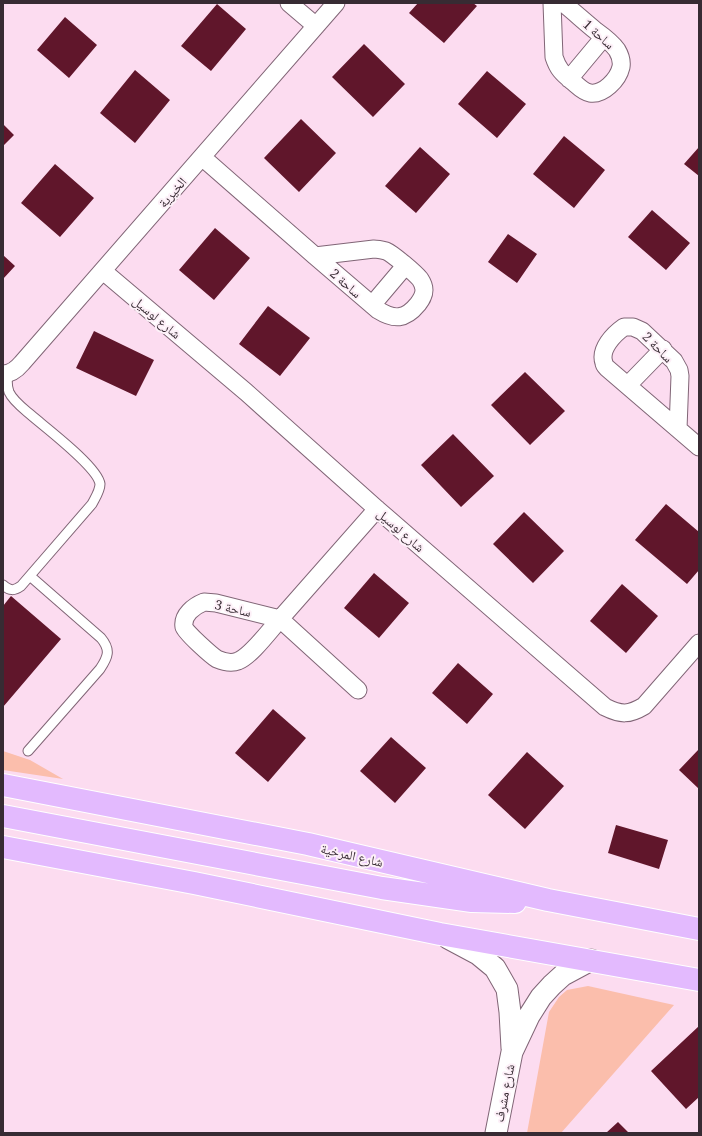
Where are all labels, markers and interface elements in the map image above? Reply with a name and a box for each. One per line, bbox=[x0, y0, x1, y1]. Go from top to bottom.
street label: ساحة 1 bbox=[579, 15, 619, 53]
street label: الخيرية bbox=[154, 173, 190, 211]
street label: ساحة 2 bbox=[326, 264, 366, 302]
street label: شارع لوسيل bbox=[128, 292, 185, 343]
street label: ساحة 2 bbox=[639, 328, 677, 366]
street label: شارع لوسيل bbox=[373, 504, 429, 557]
street label: ساحة 3 bbox=[213, 595, 253, 621]
street label: شارع المرخية bbox=[319, 839, 385, 872]
street label: شارع مشرف bbox=[490, 1062, 519, 1124]

